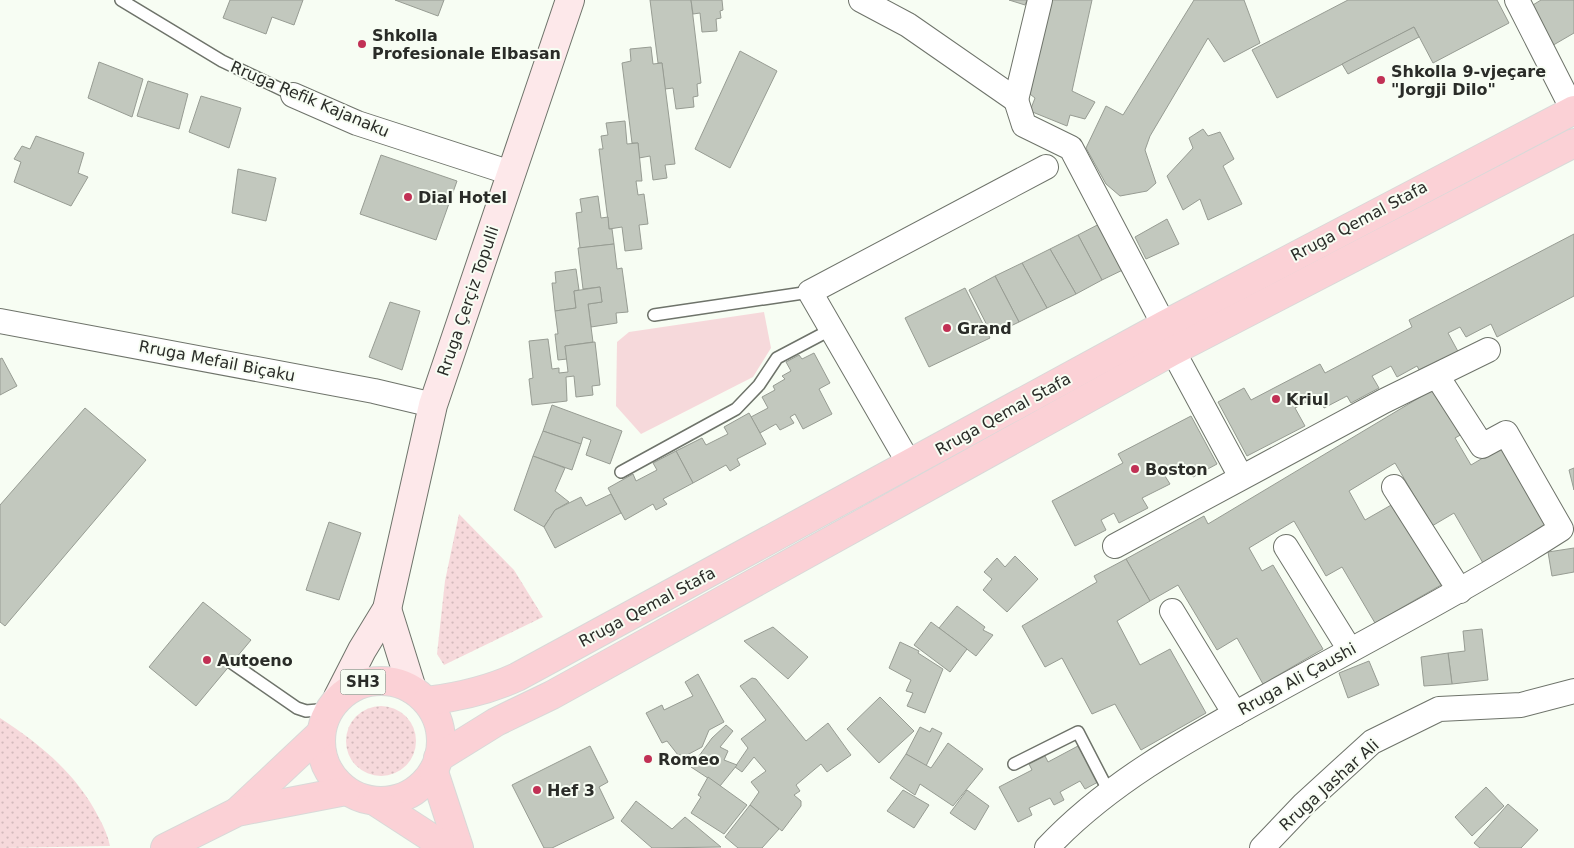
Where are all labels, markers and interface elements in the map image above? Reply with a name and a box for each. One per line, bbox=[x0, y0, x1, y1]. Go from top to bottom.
place label: Shkolla Profesionale Elbasan bbox=[372, 26, 561, 63]
marker: Shkolla Profesionale Elbasan bbox=[356, 38, 368, 50]
street label: Rruga Refik Kajanaku bbox=[228, 57, 392, 141]
place label: Shkolla 9-vjeçare "Jorgji Dilo" bbox=[1391, 62, 1546, 99]
marker: Shkolla 9-vjeçare "Jorgji Dilo" bbox=[1375, 74, 1387, 86]
street label: Rruga Qemal Stafa bbox=[1287, 177, 1431, 265]
place label: Dial Hotel bbox=[418, 188, 507, 207]
marker: Dial Hotel bbox=[402, 191, 414, 203]
street label: Rruga Çerçiz Topulli bbox=[433, 224, 503, 378]
place label: Grand bbox=[957, 319, 1012, 338]
marker: Grand bbox=[941, 322, 953, 334]
street label: Rruga Mefail Biçaku bbox=[137, 337, 297, 385]
street label: Rruga Qemal Stafa bbox=[932, 369, 1074, 459]
place label: Kriul bbox=[1286, 390, 1329, 409]
marker: Kriul bbox=[1270, 393, 1282, 405]
place label: Boston bbox=[1145, 460, 1208, 479]
marker: Boston bbox=[1129, 463, 1141, 475]
street label: Rruga Qemal Stafa bbox=[575, 563, 719, 651]
street label: Rruga Ali Çaushi bbox=[1235, 639, 1359, 719]
place label: Autoeno bbox=[217, 651, 293, 670]
marker: Autoeno bbox=[201, 654, 213, 666]
road number: SH3 bbox=[340, 670, 386, 694]
street label: Rruga Jashar Ali bbox=[1275, 735, 1383, 835]
place label: Romeo bbox=[658, 750, 720, 769]
marker: Romeo bbox=[642, 753, 654, 765]
place label: Hef 3 bbox=[547, 781, 595, 800]
marker: Hef 3 bbox=[531, 784, 543, 796]

